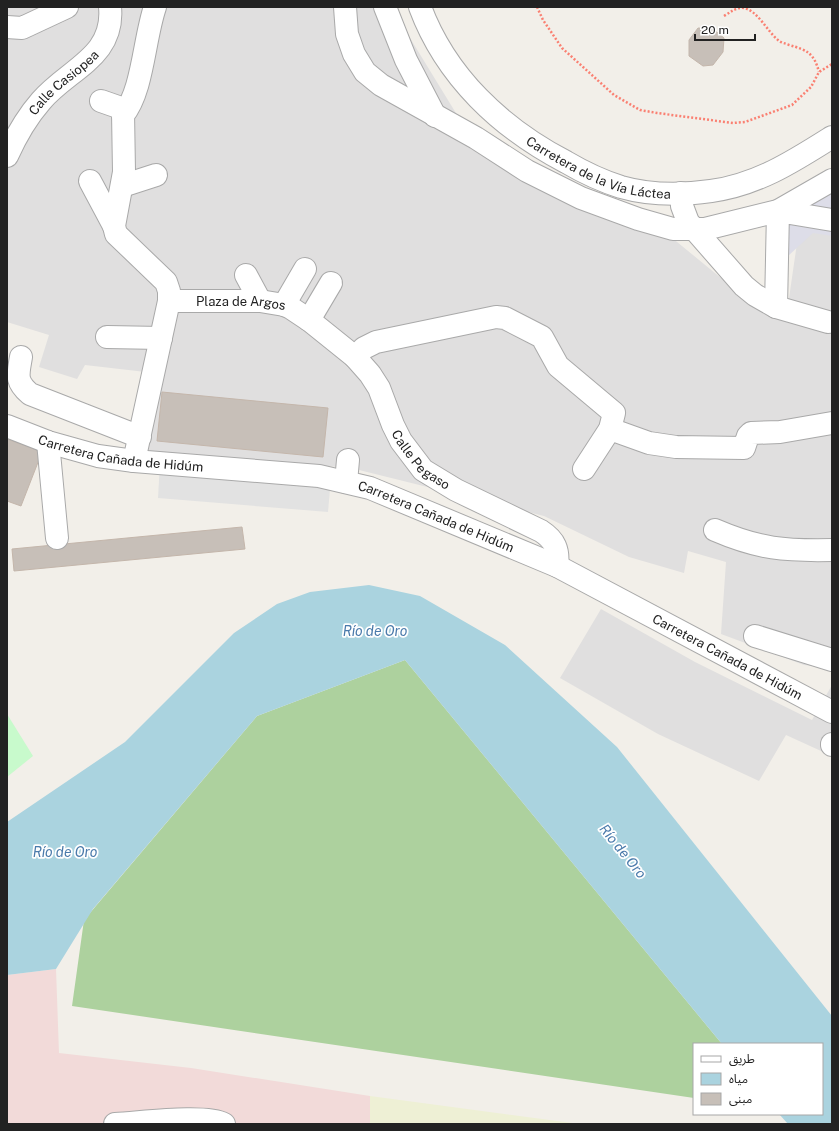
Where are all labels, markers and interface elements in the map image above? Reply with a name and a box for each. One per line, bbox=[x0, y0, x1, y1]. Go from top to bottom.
scale bar bbox=[695, 16, 755, 42]
text: 20 m bbox=[701, 23, 729, 37]
street label: Calle Casiopea bbox=[25, 47, 102, 118]
street label: Carretera de la Vía Láctea bbox=[524, 133, 671, 201]
street label: Plaza de Argos bbox=[196, 293, 287, 313]
street label: Calle Pegaso bbox=[389, 427, 453, 492]
street label: Carretera Cañada de Hidúm bbox=[36, 431, 204, 474]
street label: Carretera Cañada de Hidúm bbox=[357, 478, 516, 555]
street label: Carretera Cañada de Hidúm bbox=[650, 611, 805, 702]
water label: Río de Oro bbox=[343, 623, 408, 639]
water label: Río de Oro bbox=[596, 821, 650, 882]
water label: Río de Oro bbox=[33, 844, 98, 860]
legend bbox=[693, 1043, 823, 1115]
text: طريق bbox=[729, 1052, 755, 1067]
text: مياه bbox=[729, 1072, 748, 1086]
text: مبنى bbox=[729, 1092, 752, 1106]

